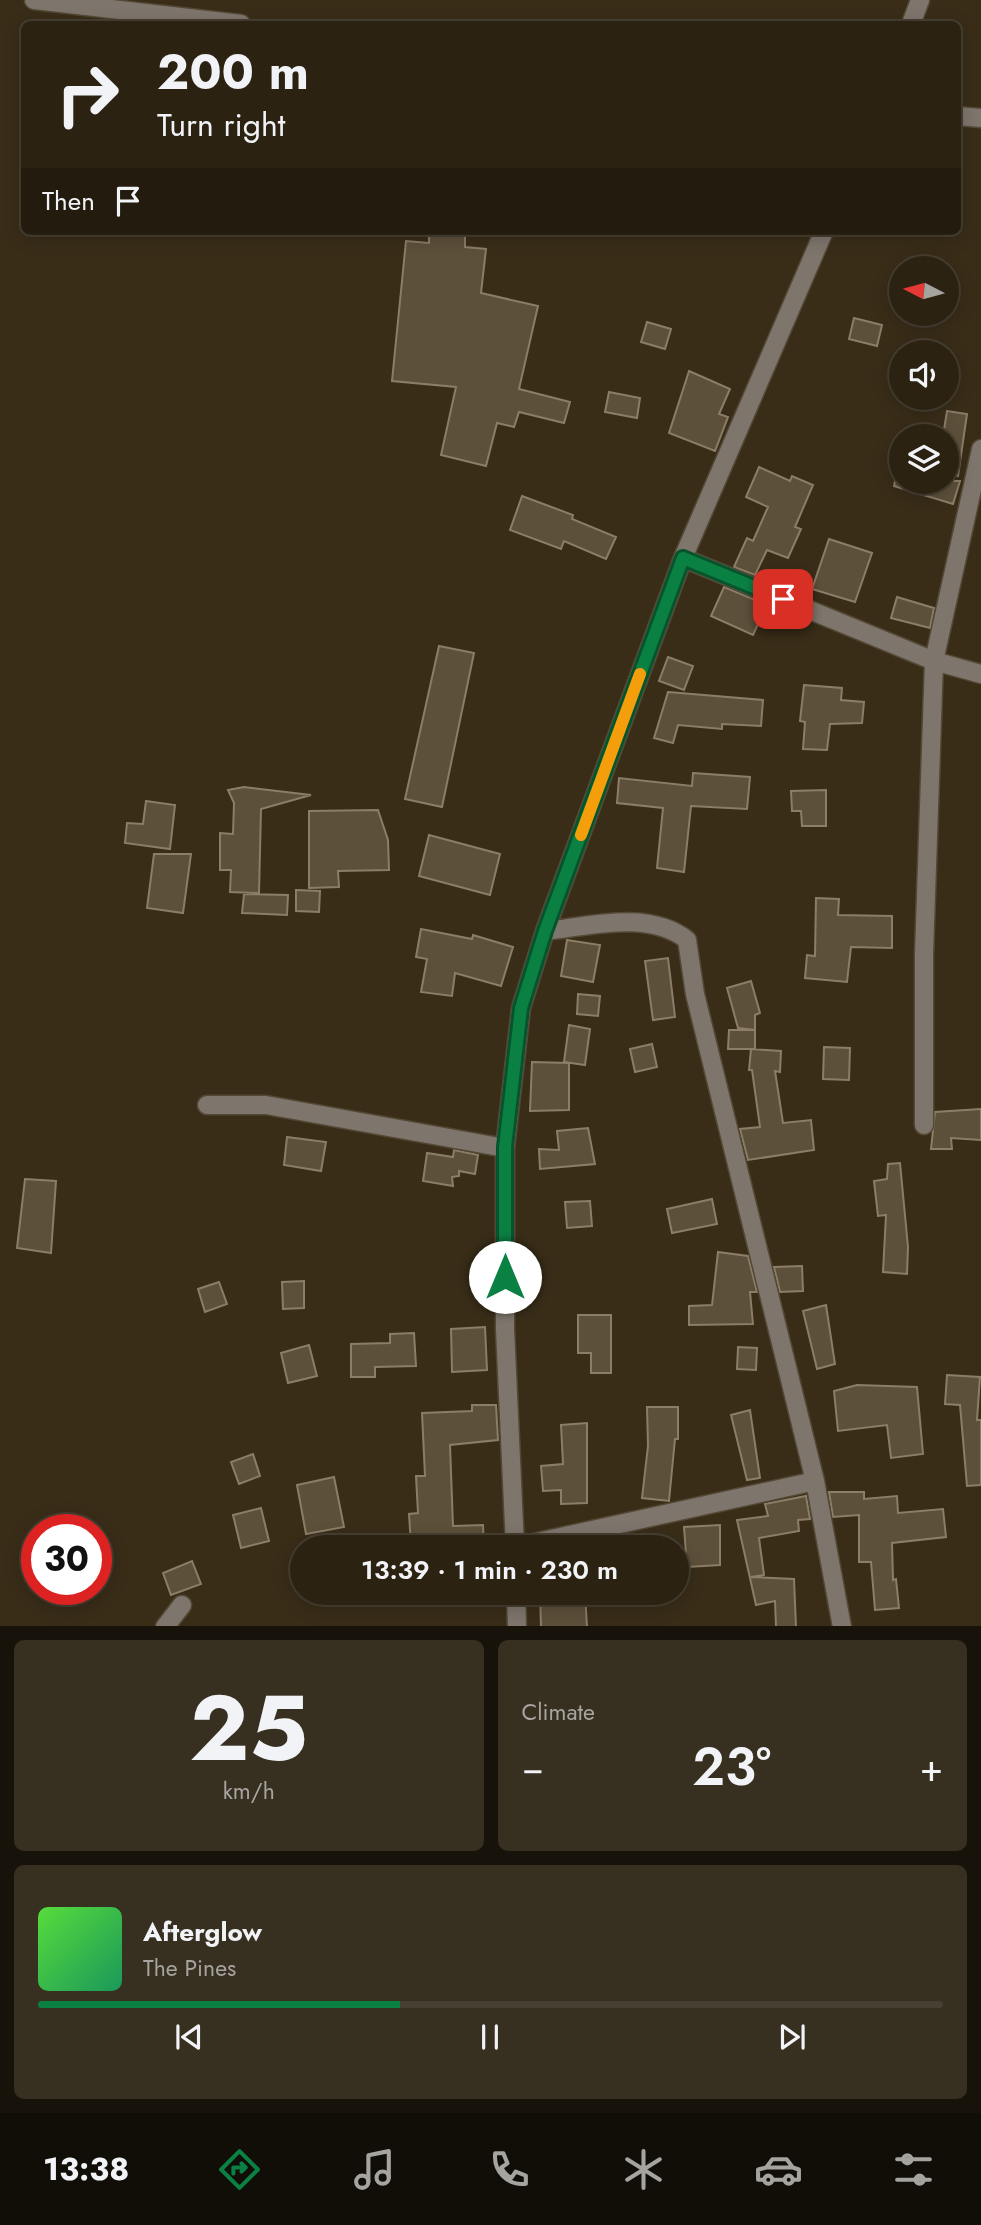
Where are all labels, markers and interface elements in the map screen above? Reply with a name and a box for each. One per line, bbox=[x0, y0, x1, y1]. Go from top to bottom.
text: 200 m bbox=[157, 37, 309, 107]
icon: right bbox=[42, 49, 133, 140]
text: Turn right bbox=[157, 102, 286, 148]
text: Then bbox=[42, 182, 95, 220]
icon: arrive bbox=[109, 182, 147, 220]
north arrow bbox=[889, 256, 959, 326]
map controls bbox=[889, 256, 959, 494]
button: sound bbox=[889, 340, 959, 410]
button: layers bbox=[889, 424, 959, 494]
pin bbox=[753, 569, 813, 629]
icon: arrive bbox=[764, 580, 802, 618]
position arrow bbox=[468, 1240, 542, 1314]
speed limit sign: 30 bbox=[21, 1514, 112, 1605]
text: 13:39 · 1 min · 230 m bbox=[361, 1551, 618, 1589]
text: 25 bbox=[190, 1663, 308, 1794]
text: Climate bbox=[522, 1695, 595, 1729]
text: 23° bbox=[692, 1729, 771, 1805]
text: − bbox=[522, 1740, 544, 1795]
text: + bbox=[920, 1740, 943, 1795]
text: km/h bbox=[223, 1774, 275, 1808]
text: Afterglow bbox=[143, 1913, 262, 1951]
text: The Pines bbox=[143, 1951, 236, 1985]
icon: previous bbox=[170, 2018, 208, 2056]
icon: pause bbox=[471, 2018, 509, 2056]
icon: next bbox=[773, 2018, 811, 2056]
icon: directions bbox=[215, 2145, 264, 2194]
icon: music bbox=[350, 2145, 399, 2194]
icon: phone bbox=[485, 2145, 534, 2194]
icon: climate bbox=[619, 2145, 668, 2194]
icon: car bbox=[754, 2145, 803, 2194]
icon: filters bbox=[889, 2145, 938, 2194]
text: 13:38 bbox=[43, 2146, 129, 2192]

